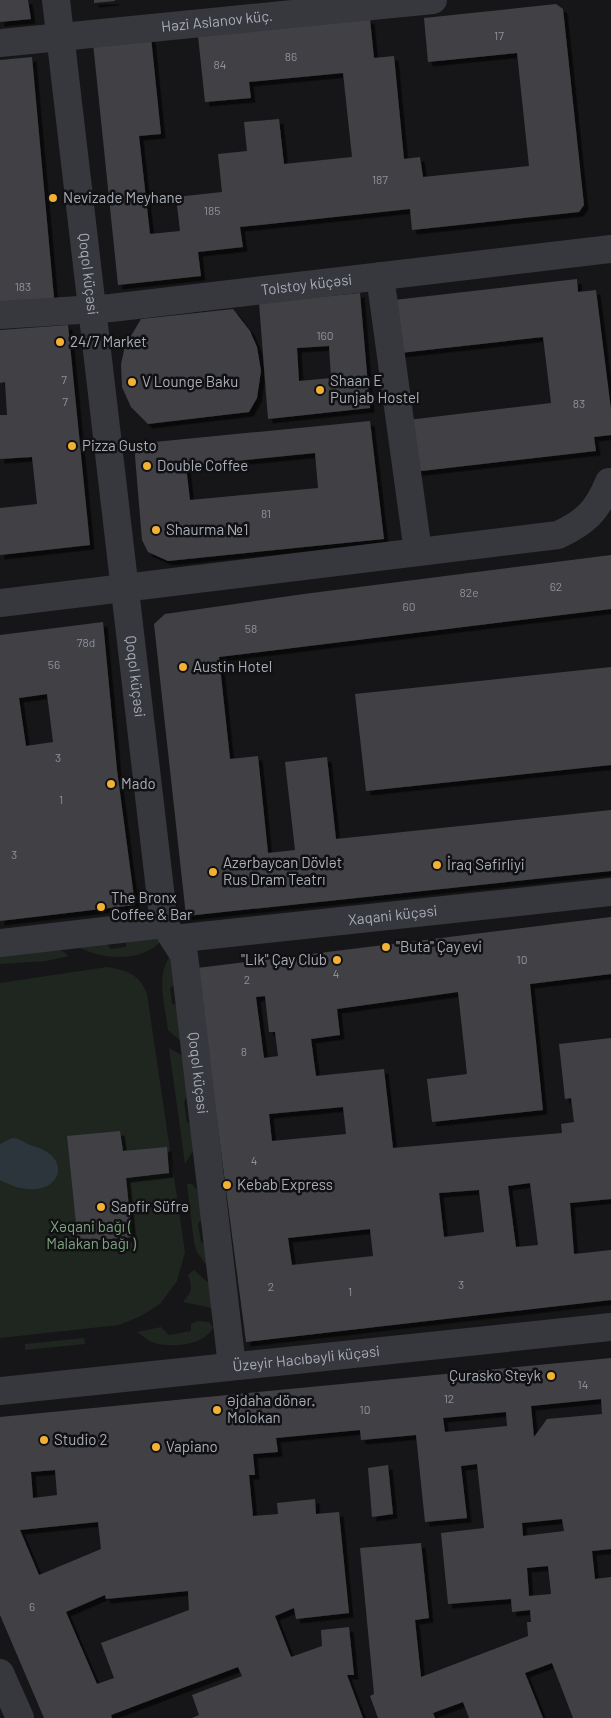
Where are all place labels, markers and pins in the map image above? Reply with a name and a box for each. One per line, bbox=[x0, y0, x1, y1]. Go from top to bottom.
place label: Nevizade Meyhane bbox=[63, 188, 183, 206]
marker: Nevizade Meyhane bbox=[47, 192, 59, 204]
place label: 24/7 Market bbox=[70, 332, 147, 350]
marker: 24/7 Market bbox=[54, 336, 66, 348]
place label: Shaan E Punjab Hostel bbox=[330, 371, 419, 406]
place label: V Lounge Baku bbox=[142, 372, 238, 390]
marker: V Lounge Baku bbox=[126, 376, 138, 388]
marker: Shaan E Punjab Hostel bbox=[314, 384, 326, 396]
place label: Pizza Gusto bbox=[82, 436, 157, 454]
marker: Pizza Gusto bbox=[66, 440, 78, 452]
place label: Double Coffee bbox=[157, 456, 248, 474]
marker: Double Coffee bbox=[141, 460, 153, 472]
place label: Shaurma №1 bbox=[166, 520, 248, 538]
marker: Shaurma №1 bbox=[150, 524, 162, 536]
place label: Austin Hotel bbox=[193, 657, 272, 675]
marker: Austin Hotel bbox=[177, 661, 189, 673]
place label: Mado bbox=[121, 774, 156, 792]
marker: Mado bbox=[105, 778, 117, 790]
place label: Azərbaycan Dövlət Rus Dram Teatrı bbox=[223, 853, 342, 888]
place label: İraq Səfirliyi bbox=[447, 855, 525, 873]
marker: İraq Səfirliyi bbox=[431, 859, 443, 871]
marker: Azərbaycan Dövlət Rus Dram Teatrı bbox=[207, 866, 219, 878]
place label: The Bronx Coffee & Bar bbox=[111, 888, 193, 923]
marker: The Bronx Coffee & Bar bbox=[95, 901, 107, 913]
place label: "Buta" Çay evi bbox=[396, 937, 482, 955]
marker: "Buta" Çay evi bbox=[380, 941, 392, 953]
place label: "Lik" Çay Club bbox=[241, 950, 327, 968]
marker: "Lik" Çay Club bbox=[331, 954, 343, 966]
place label: Kebab Express bbox=[237, 1175, 333, 1193]
marker: Kebab Express bbox=[221, 1179, 233, 1191]
place label: Sapfir Süfrə bbox=[111, 1197, 189, 1215]
marker: Sapfir Süfrə bbox=[95, 1201, 107, 1213]
place label: Çurasko Steyk bbox=[449, 1366, 541, 1384]
marker: Çurasko Steyk bbox=[545, 1370, 557, 1382]
place label: Əjdaha dönər. Molokan bbox=[227, 1391, 316, 1426]
marker: Əjdaha dönər. Molokan bbox=[211, 1404, 223, 1416]
place label: Studio 2 bbox=[54, 1430, 108, 1448]
marker: Studio 2 bbox=[38, 1434, 50, 1446]
place label: Vapiano bbox=[166, 1437, 218, 1455]
marker: Vapiano bbox=[150, 1441, 162, 1453]

